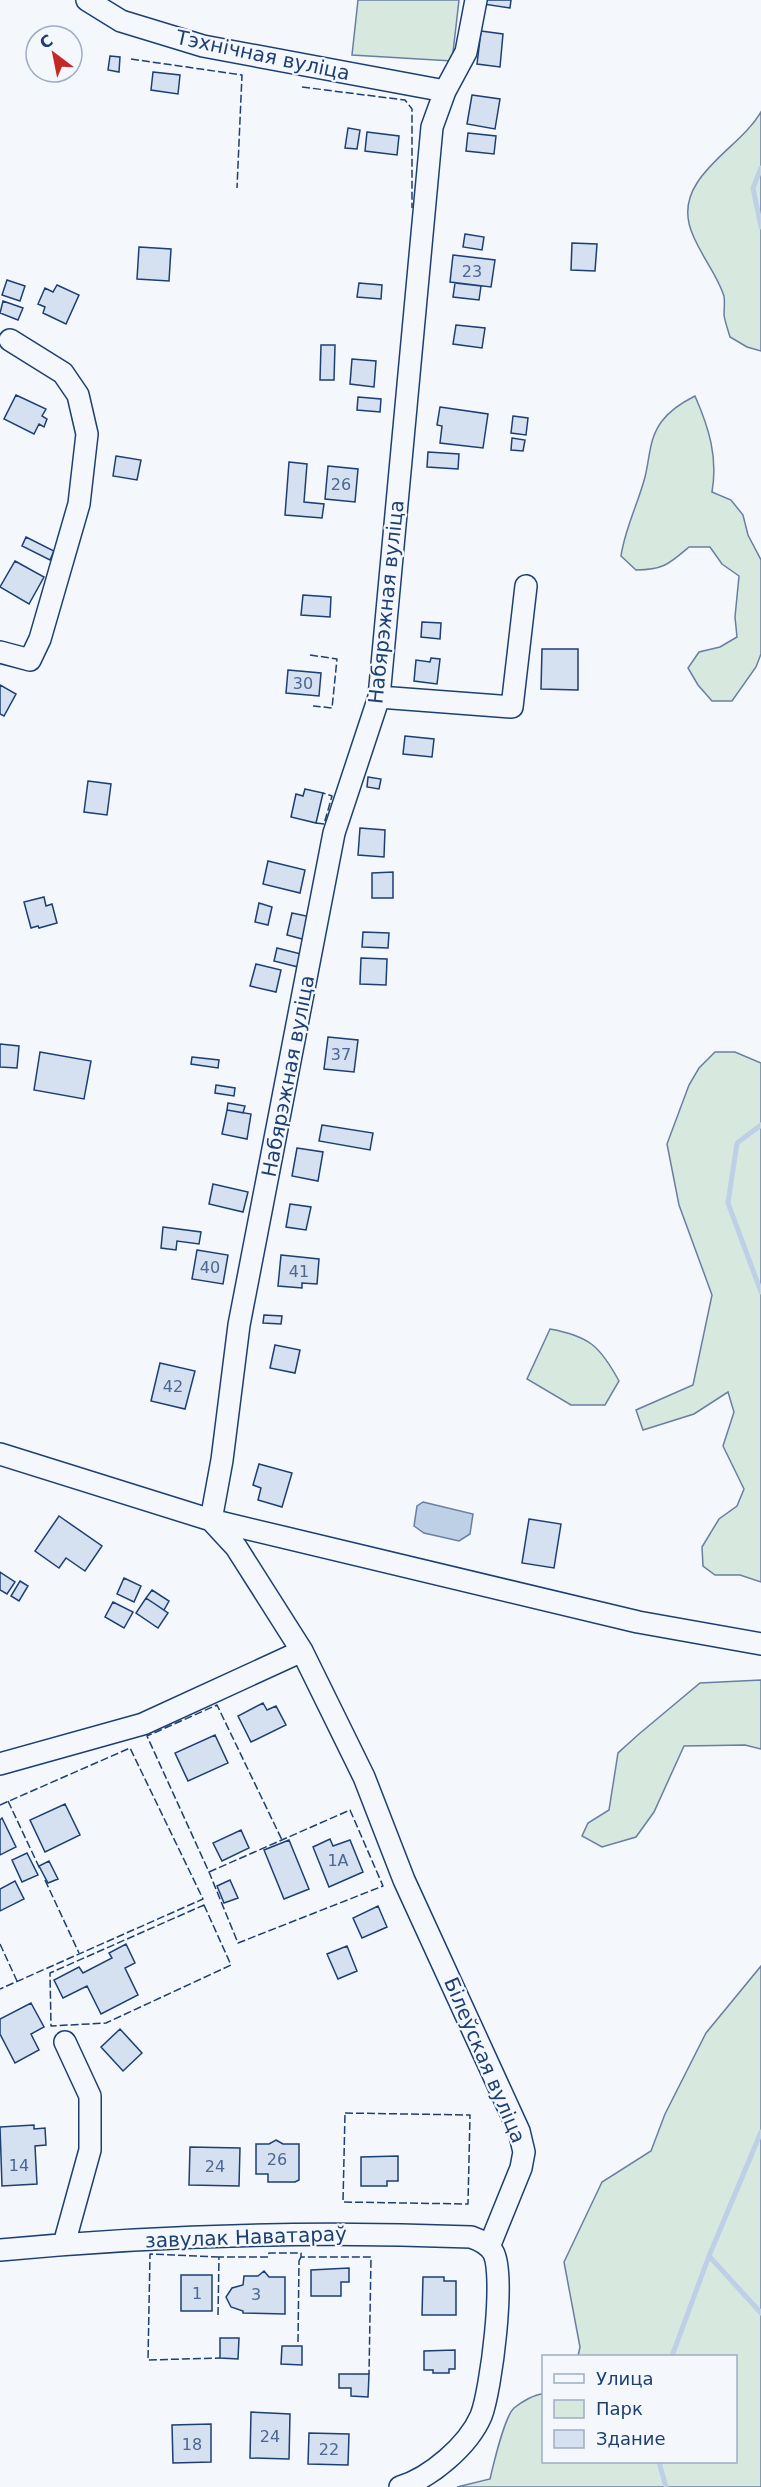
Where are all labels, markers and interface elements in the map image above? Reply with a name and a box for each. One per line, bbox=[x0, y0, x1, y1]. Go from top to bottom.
north arrow bbox=[24, 24, 84, 84]
street label: Тэхнічная вуліца bbox=[173, 25, 352, 85]
text: С bbox=[36, 31, 56, 53]
house number: 23 bbox=[462, 262, 482, 281]
house number: 26 bbox=[331, 475, 351, 494]
street label: Набярэжная вуліца bbox=[363, 499, 409, 705]
house number: 30 bbox=[293, 674, 313, 693]
street label: Набярэжная вуліца bbox=[257, 973, 319, 1179]
house number: 37 bbox=[331, 1045, 351, 1064]
house number: 40 bbox=[200, 1258, 220, 1277]
house number: 41 bbox=[289, 1262, 309, 1281]
house number: 42 bbox=[163, 1377, 183, 1396]
house number: 1А bbox=[327, 1851, 349, 1870]
street label: Білеўская вуліца bbox=[439, 1973, 531, 2147]
house number: 26 bbox=[267, 2150, 287, 2169]
house number: 14 bbox=[9, 2156, 29, 2175]
house number: 24 bbox=[205, 2157, 225, 2176]
street label: завулак Наватараў bbox=[145, 2221, 348, 2253]
house number: 1 bbox=[192, 2284, 202, 2303]
house number: 3 bbox=[251, 2285, 261, 2304]
legend bbox=[542, 2355, 737, 2463]
text: Улица bbox=[596, 2368, 653, 2389]
text: Парк bbox=[596, 2398, 643, 2419]
house number: 24 bbox=[260, 2427, 280, 2446]
text: Здание bbox=[596, 2428, 666, 2449]
house number: 18 bbox=[182, 2435, 202, 2454]
house number: 22 bbox=[319, 2440, 339, 2459]

